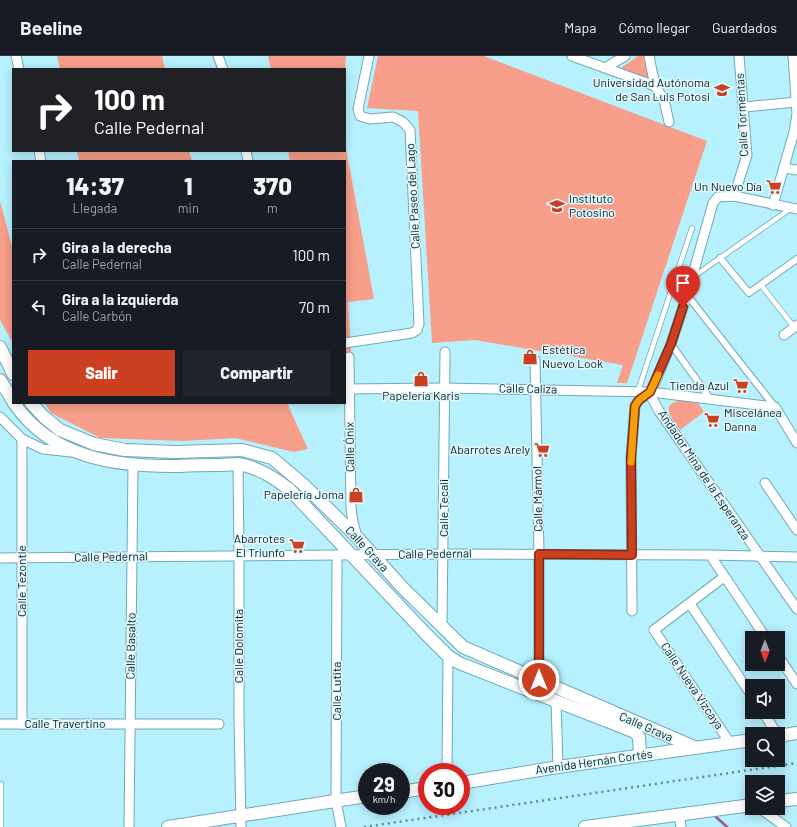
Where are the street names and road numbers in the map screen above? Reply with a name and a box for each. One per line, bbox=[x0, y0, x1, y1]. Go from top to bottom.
street label: Calle Tormentas bbox=[732, 73, 750, 157]
street label: Calle Paseo del Lago bbox=[402, 143, 422, 249]
street label: Calle Caliza bbox=[499, 380, 557, 396]
street label: Andador Mina de la Esperanza bbox=[656, 407, 754, 542]
street label: Calle Ónix bbox=[342, 421, 356, 472]
street label: Calle Mármol bbox=[529, 466, 545, 532]
street label: Calle Tecali bbox=[436, 479, 450, 537]
street label: Calle Grava bbox=[343, 523, 392, 574]
street label: Calle Tezontle bbox=[14, 545, 28, 617]
street label: Calle Pedernal bbox=[398, 545, 472, 561]
street label: Calle Pedernal bbox=[74, 548, 148, 564]
street label: Calle Dolomita bbox=[231, 609, 245, 683]
street label: Calle Basalto bbox=[122, 613, 138, 679]
street label: Calle Nueva Vizcaya bbox=[659, 639, 727, 732]
street label: Calle Lutita bbox=[329, 662, 343, 720]
street label: Calle Grava bbox=[617, 708, 675, 744]
street label: Calle Travertino bbox=[24, 716, 106, 730]
street label: Avenida Hernán Cortés bbox=[534, 746, 654, 776]

